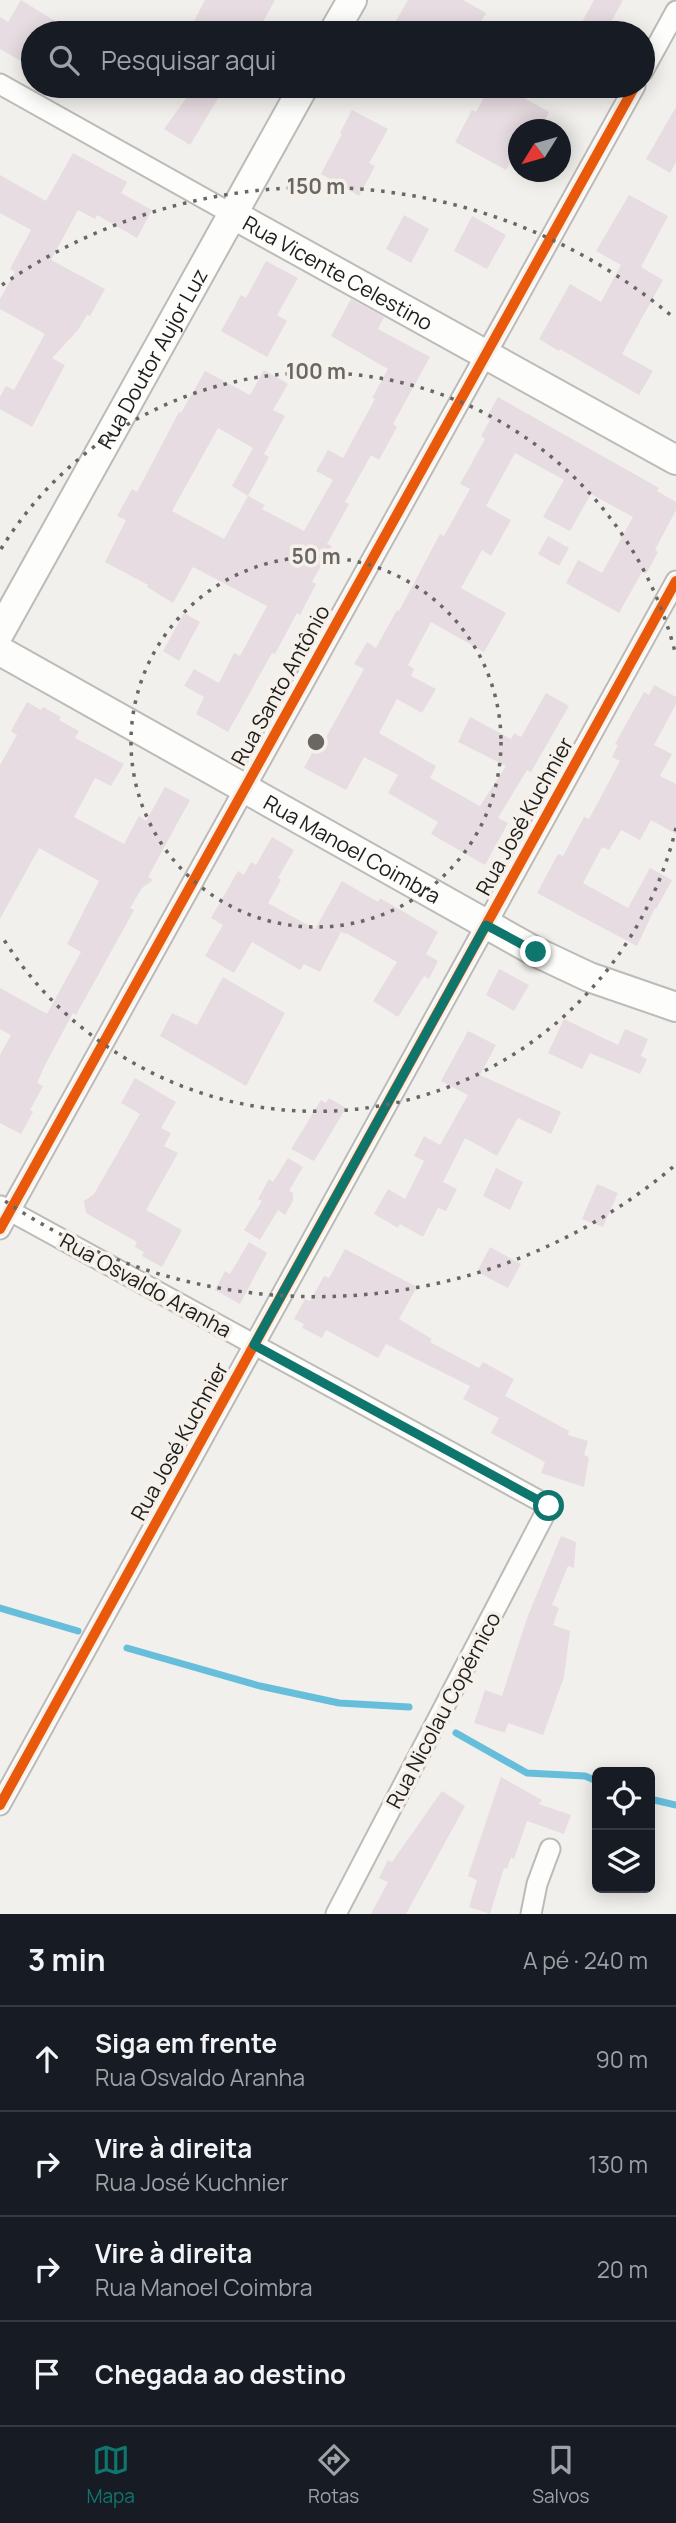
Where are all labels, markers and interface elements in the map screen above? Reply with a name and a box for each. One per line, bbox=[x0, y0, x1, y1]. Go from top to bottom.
search box bbox=[21, 21, 655, 98]
icon: search bbox=[45, 41, 83, 79]
text: Pesquisar aqui bbox=[101, 42, 276, 78]
north arrow bbox=[508, 119, 571, 182]
text: 150 m bbox=[287, 172, 345, 200]
street label: Rua Vicente Celestino bbox=[238, 209, 438, 336]
street label: Rua Doutor Aujor Luz bbox=[91, 263, 214, 454]
text: 100 m bbox=[286, 357, 346, 385]
text: 50 m bbox=[291, 542, 341, 570]
street label: Rua Santo Antônio bbox=[224, 600, 336, 770]
centre of rings bbox=[304, 730, 328, 754]
street label: Rua José Kuchnier bbox=[469, 732, 579, 900]
street label: Rua Manoel Coimbra bbox=[259, 788, 446, 910]
route end bbox=[520, 936, 551, 967]
street label: Rua Osvaldo Aranha bbox=[55, 1226, 237, 1344]
street label: Rua José Kuchnier bbox=[124, 1357, 234, 1525]
route start bbox=[533, 1490, 564, 1521]
street label: Rua Nicolau Copérnico bbox=[379, 1607, 507, 1813]
map controls bbox=[592, 1767, 655, 1893]
button: locate bbox=[592, 1767, 655, 1830]
button: layers bbox=[592, 1830, 655, 1893]
text: 3 min bbox=[28, 1939, 106, 1980]
text: A pé · 240 m bbox=[523, 1944, 648, 1976]
text: Siga em frente bbox=[95, 2025, 277, 2061]
icon: ahead bbox=[28, 2040, 66, 2078]
text: 90 m bbox=[596, 2043, 648, 2075]
text: Rua Osvaldo Aranha bbox=[95, 2061, 305, 2093]
text: Vire à direita bbox=[95, 2130, 252, 2166]
icon: right bbox=[28, 2145, 66, 2183]
text: 130 m bbox=[588, 2148, 648, 2180]
text: Rua José Kuchnier bbox=[95, 2166, 288, 2198]
text: Vire à direita bbox=[95, 2235, 252, 2271]
icon: right bbox=[28, 2250, 66, 2288]
text: 20 m bbox=[597, 2253, 648, 2285]
text: Rua Manoel Coimbra bbox=[95, 2271, 312, 2303]
icon: arrive bbox=[28, 2355, 66, 2393]
text: Chegada ao destino bbox=[95, 2356, 346, 2392]
tab: Mapa bbox=[87, 2441, 135, 2509]
tab: Rotas bbox=[308, 2441, 359, 2509]
tab: Salvos bbox=[532, 2441, 589, 2509]

